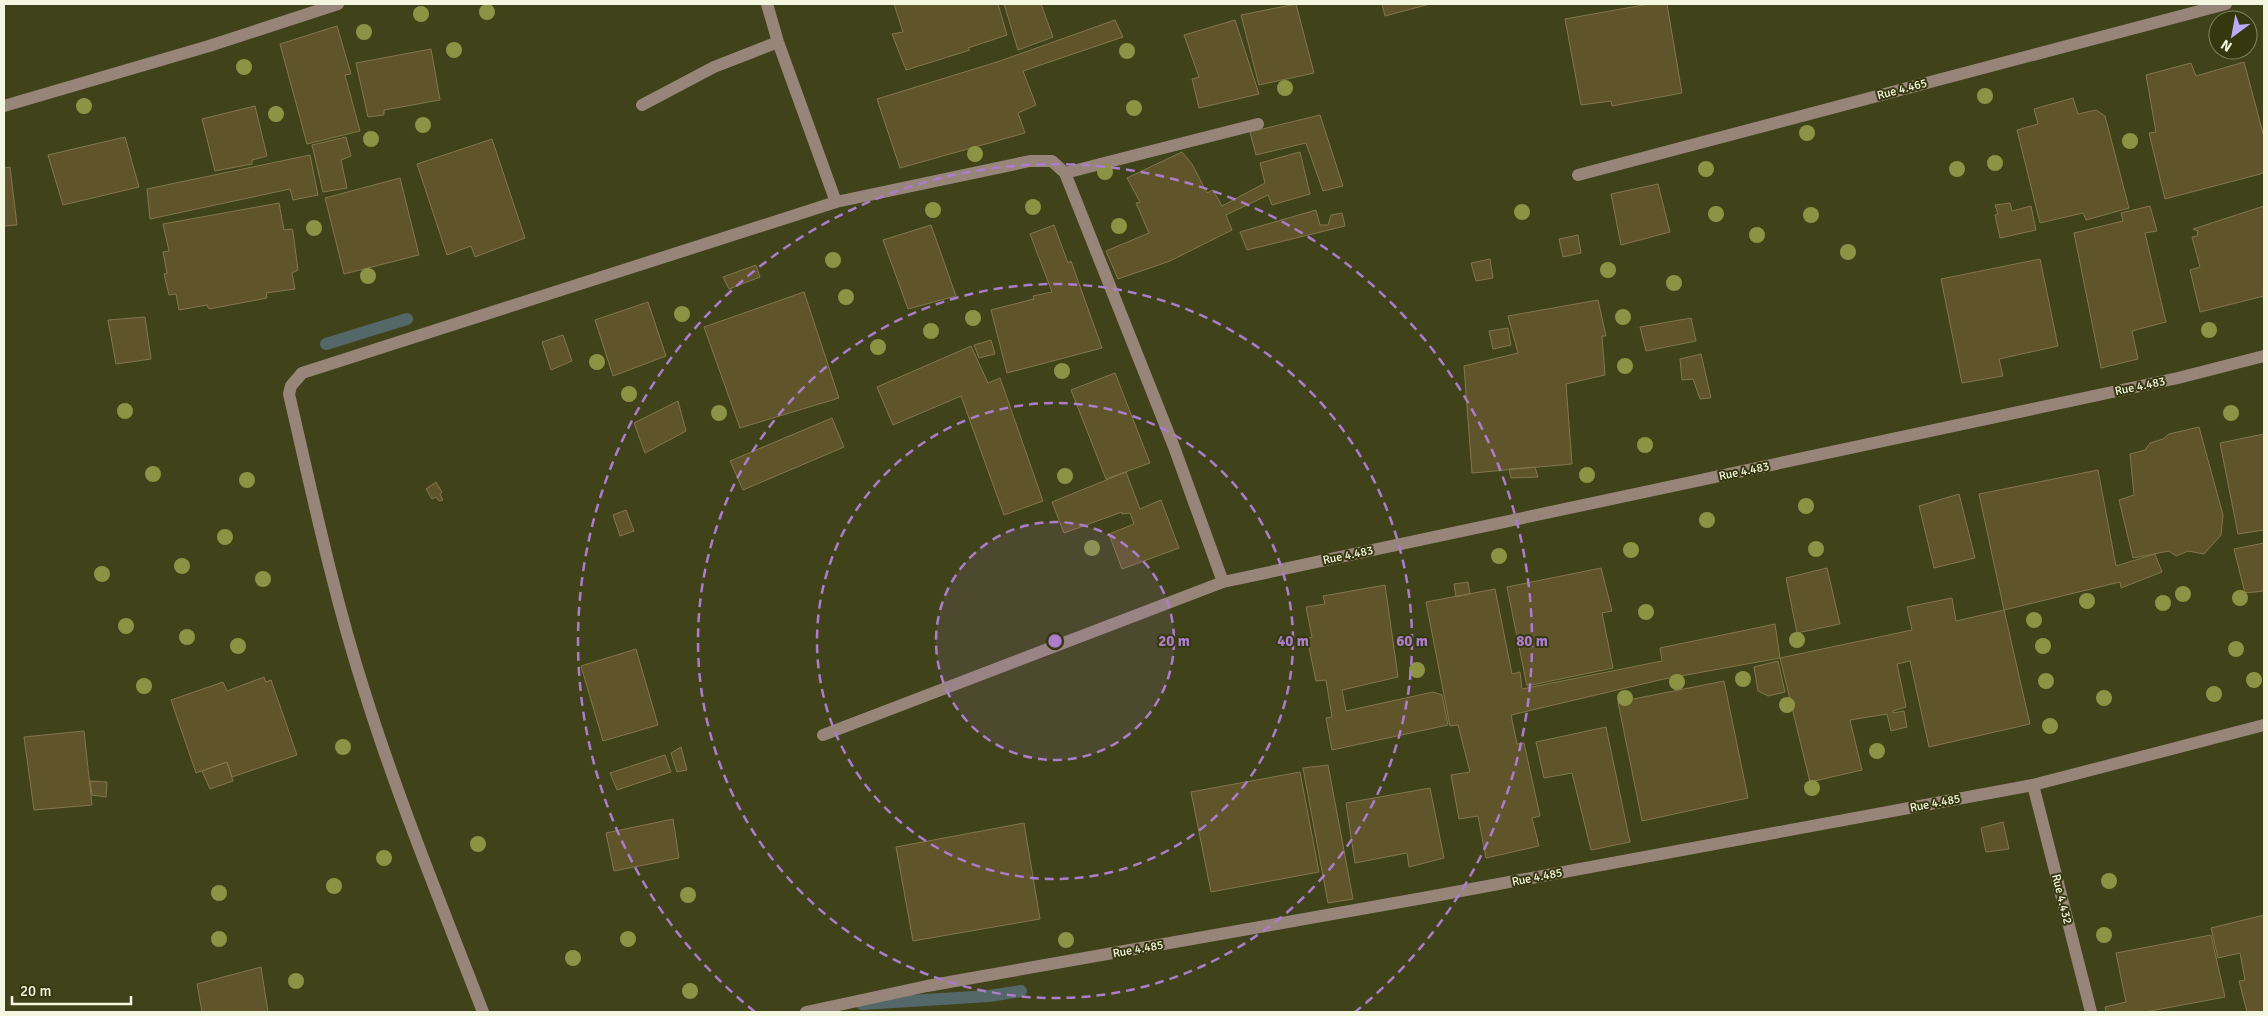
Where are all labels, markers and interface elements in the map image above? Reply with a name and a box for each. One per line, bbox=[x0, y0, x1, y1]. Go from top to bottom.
north arrow bbox=[2208, 10, 2258, 60]
text: N bbox=[2218, 36, 2235, 55]
street label: Rue 4.465 bbox=[1875, 76, 1929, 103]
street label: Rue 4.483 bbox=[2114, 374, 2167, 399]
street label: Rue 4.483 bbox=[1718, 459, 1771, 484]
street label: Rue 4.483 bbox=[1322, 543, 1375, 568]
centre of rings bbox=[1046, 632, 1064, 650]
text: 20 m bbox=[1158, 632, 1190, 650]
text: 40 m bbox=[1277, 632, 1309, 650]
text: 60 m bbox=[1396, 632, 1428, 650]
text: 80 m bbox=[1516, 632, 1548, 650]
street label: Rue 4.485 bbox=[1909, 791, 1962, 816]
street label: Rue 4.485 bbox=[1511, 865, 1564, 890]
street label: Rue 4.432 bbox=[2048, 872, 2075, 926]
street label: Rue 4.485 bbox=[1112, 938, 1165, 961]
scale bar bbox=[12, 974, 131, 1006]
text: 20 m bbox=[20, 982, 51, 1000]

